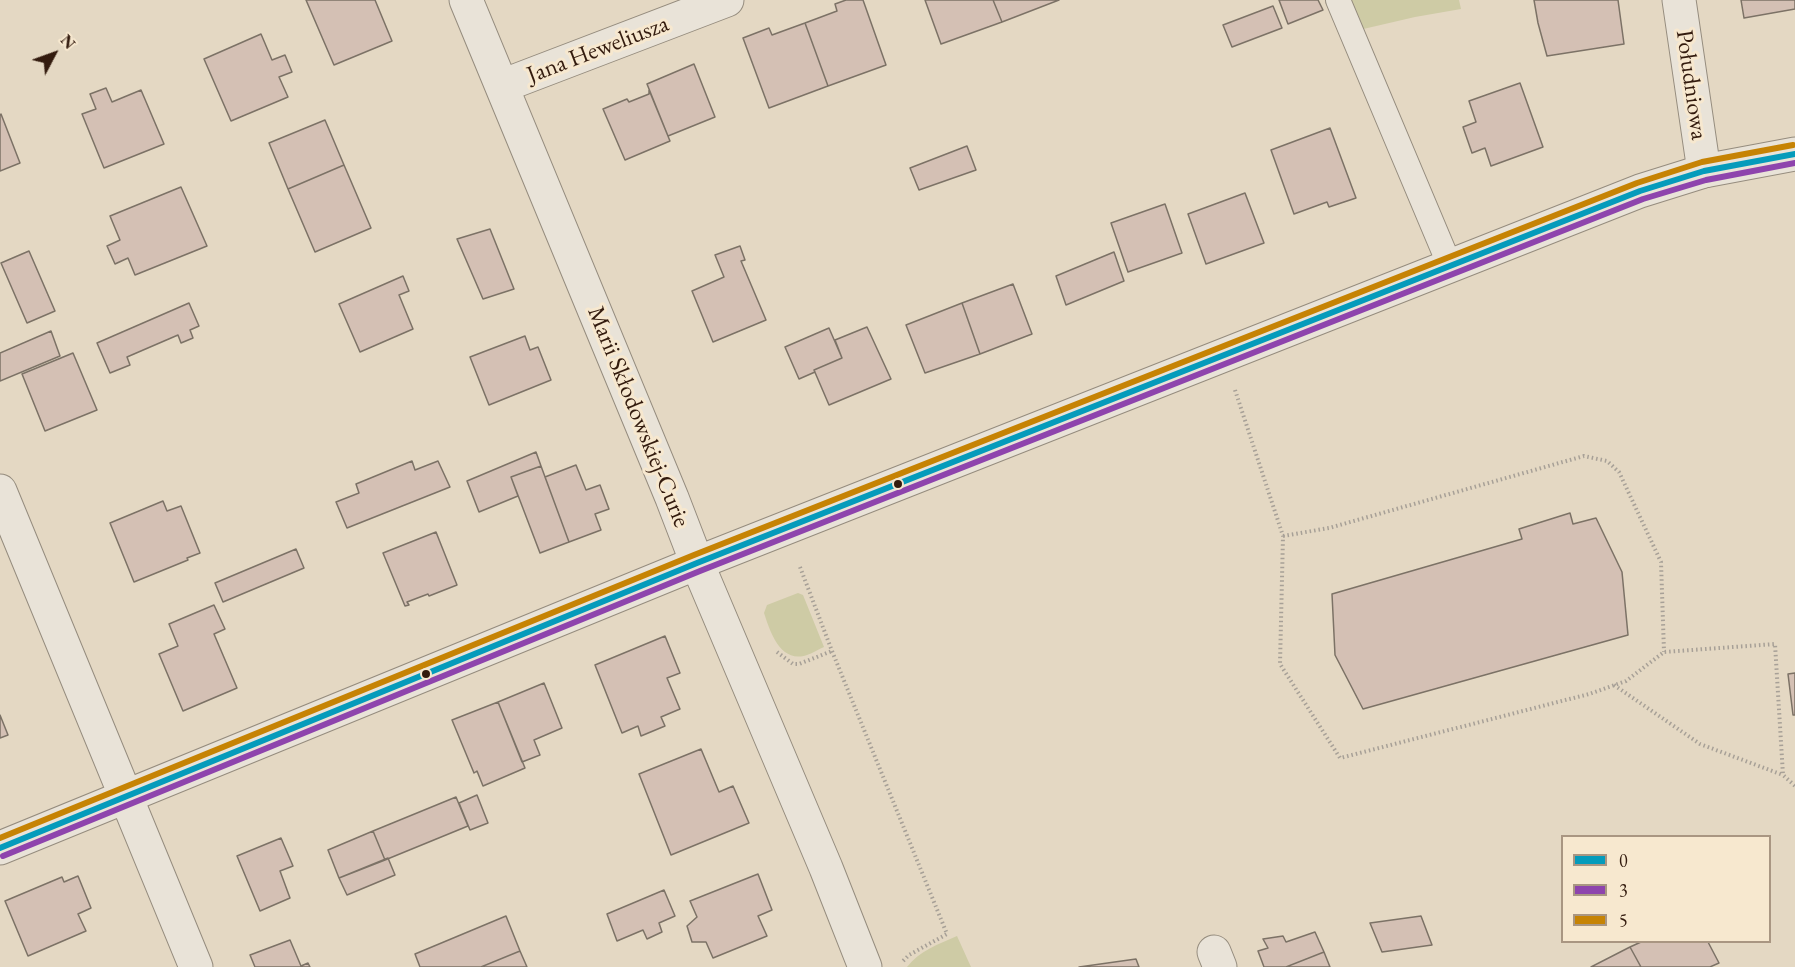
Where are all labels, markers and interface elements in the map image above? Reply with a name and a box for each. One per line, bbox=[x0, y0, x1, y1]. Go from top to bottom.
street label: Jana Heweliusza bbox=[523, 10, 673, 90]
north arrow bbox=[24, 24, 84, 84]
street label: Południowa bbox=[1669, 28, 1713, 142]
text: N bbox=[56, 30, 80, 54]
street label: Marii Skłodowskiej-Curie bbox=[581, 302, 695, 532]
unlabelled marker bbox=[892, 478, 904, 490]
unlabelled marker bbox=[420, 668, 432, 680]
legend bbox=[1561, 835, 1771, 943]
text: 0 bbox=[1619, 849, 1628, 872]
text: 3 bbox=[1619, 879, 1628, 902]
text: 5 bbox=[1619, 909, 1628, 932]

